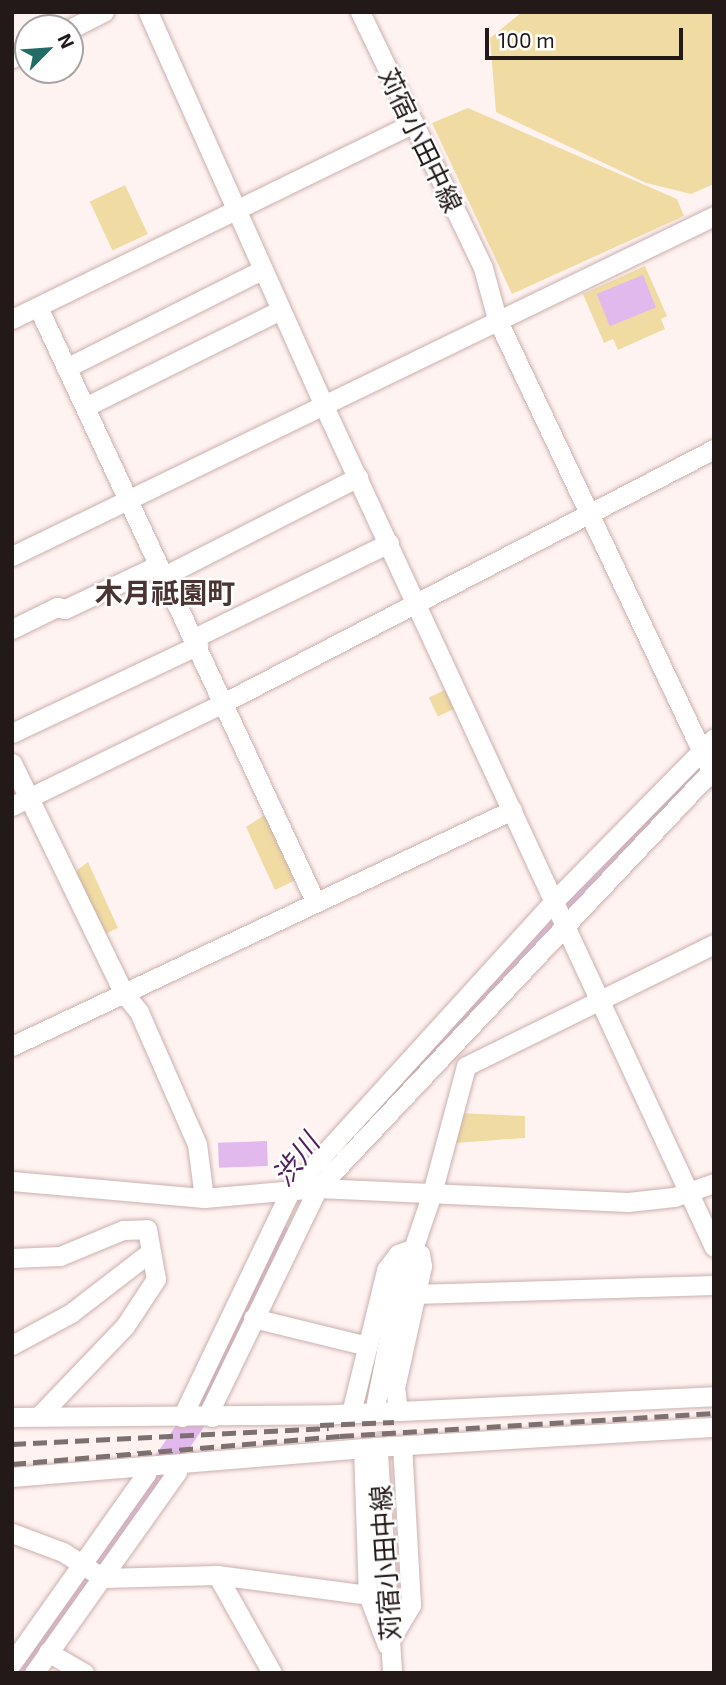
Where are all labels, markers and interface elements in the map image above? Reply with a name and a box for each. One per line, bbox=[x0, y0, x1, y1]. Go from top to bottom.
north arrow bbox=[14, 14, 84, 84]
scale bar bbox=[488, 14, 686, 58]
text: 100 m bbox=[498, 27, 555, 52]
text: N bbox=[53, 30, 80, 52]
street label: 苅宿小田中線 bbox=[373, 63, 469, 217]
district label: 木月祗園町 bbox=[95, 575, 235, 609]
water label: 渋川 bbox=[265, 1127, 325, 1191]
street label: 苅宿小田中線 bbox=[364, 1484, 406, 1642]

